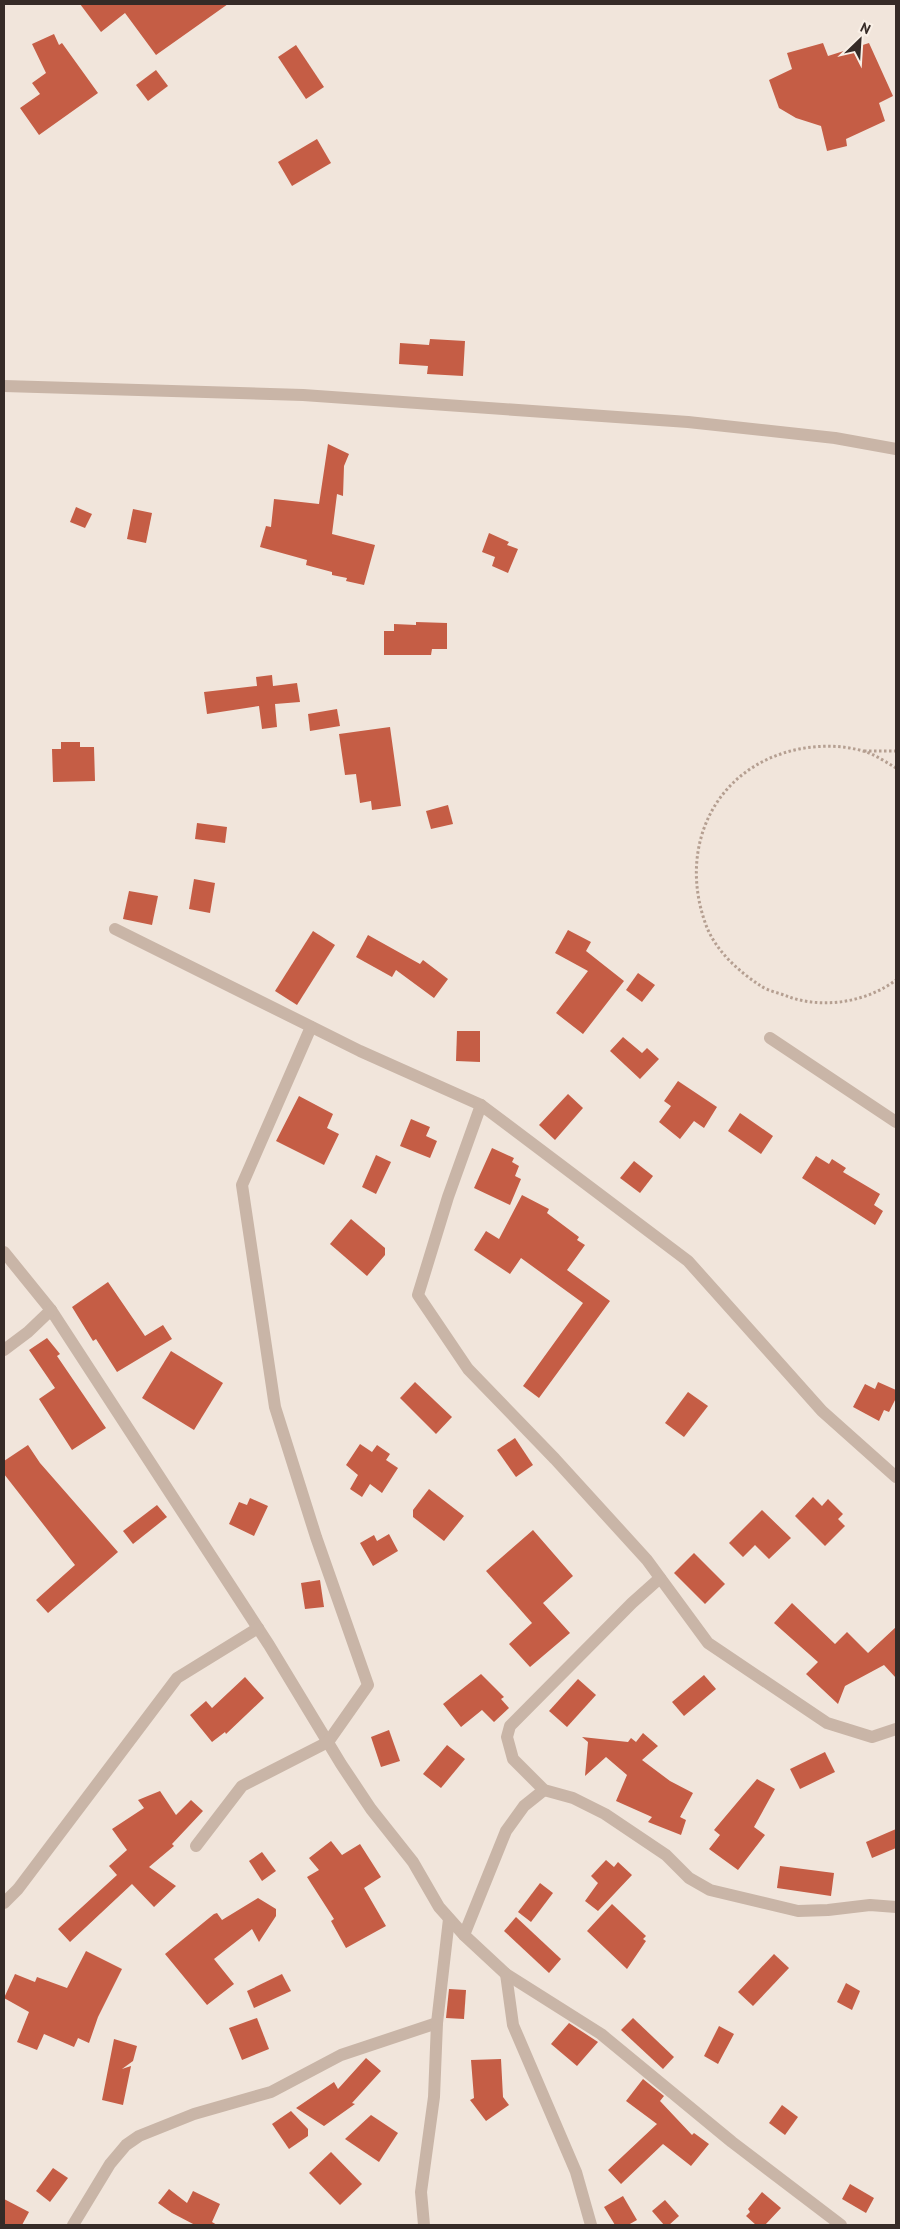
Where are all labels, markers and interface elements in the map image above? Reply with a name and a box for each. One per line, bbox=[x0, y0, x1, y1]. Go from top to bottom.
north arrow bbox=[835, 15, 885, 65]
text: N bbox=[858, 18, 873, 38]

